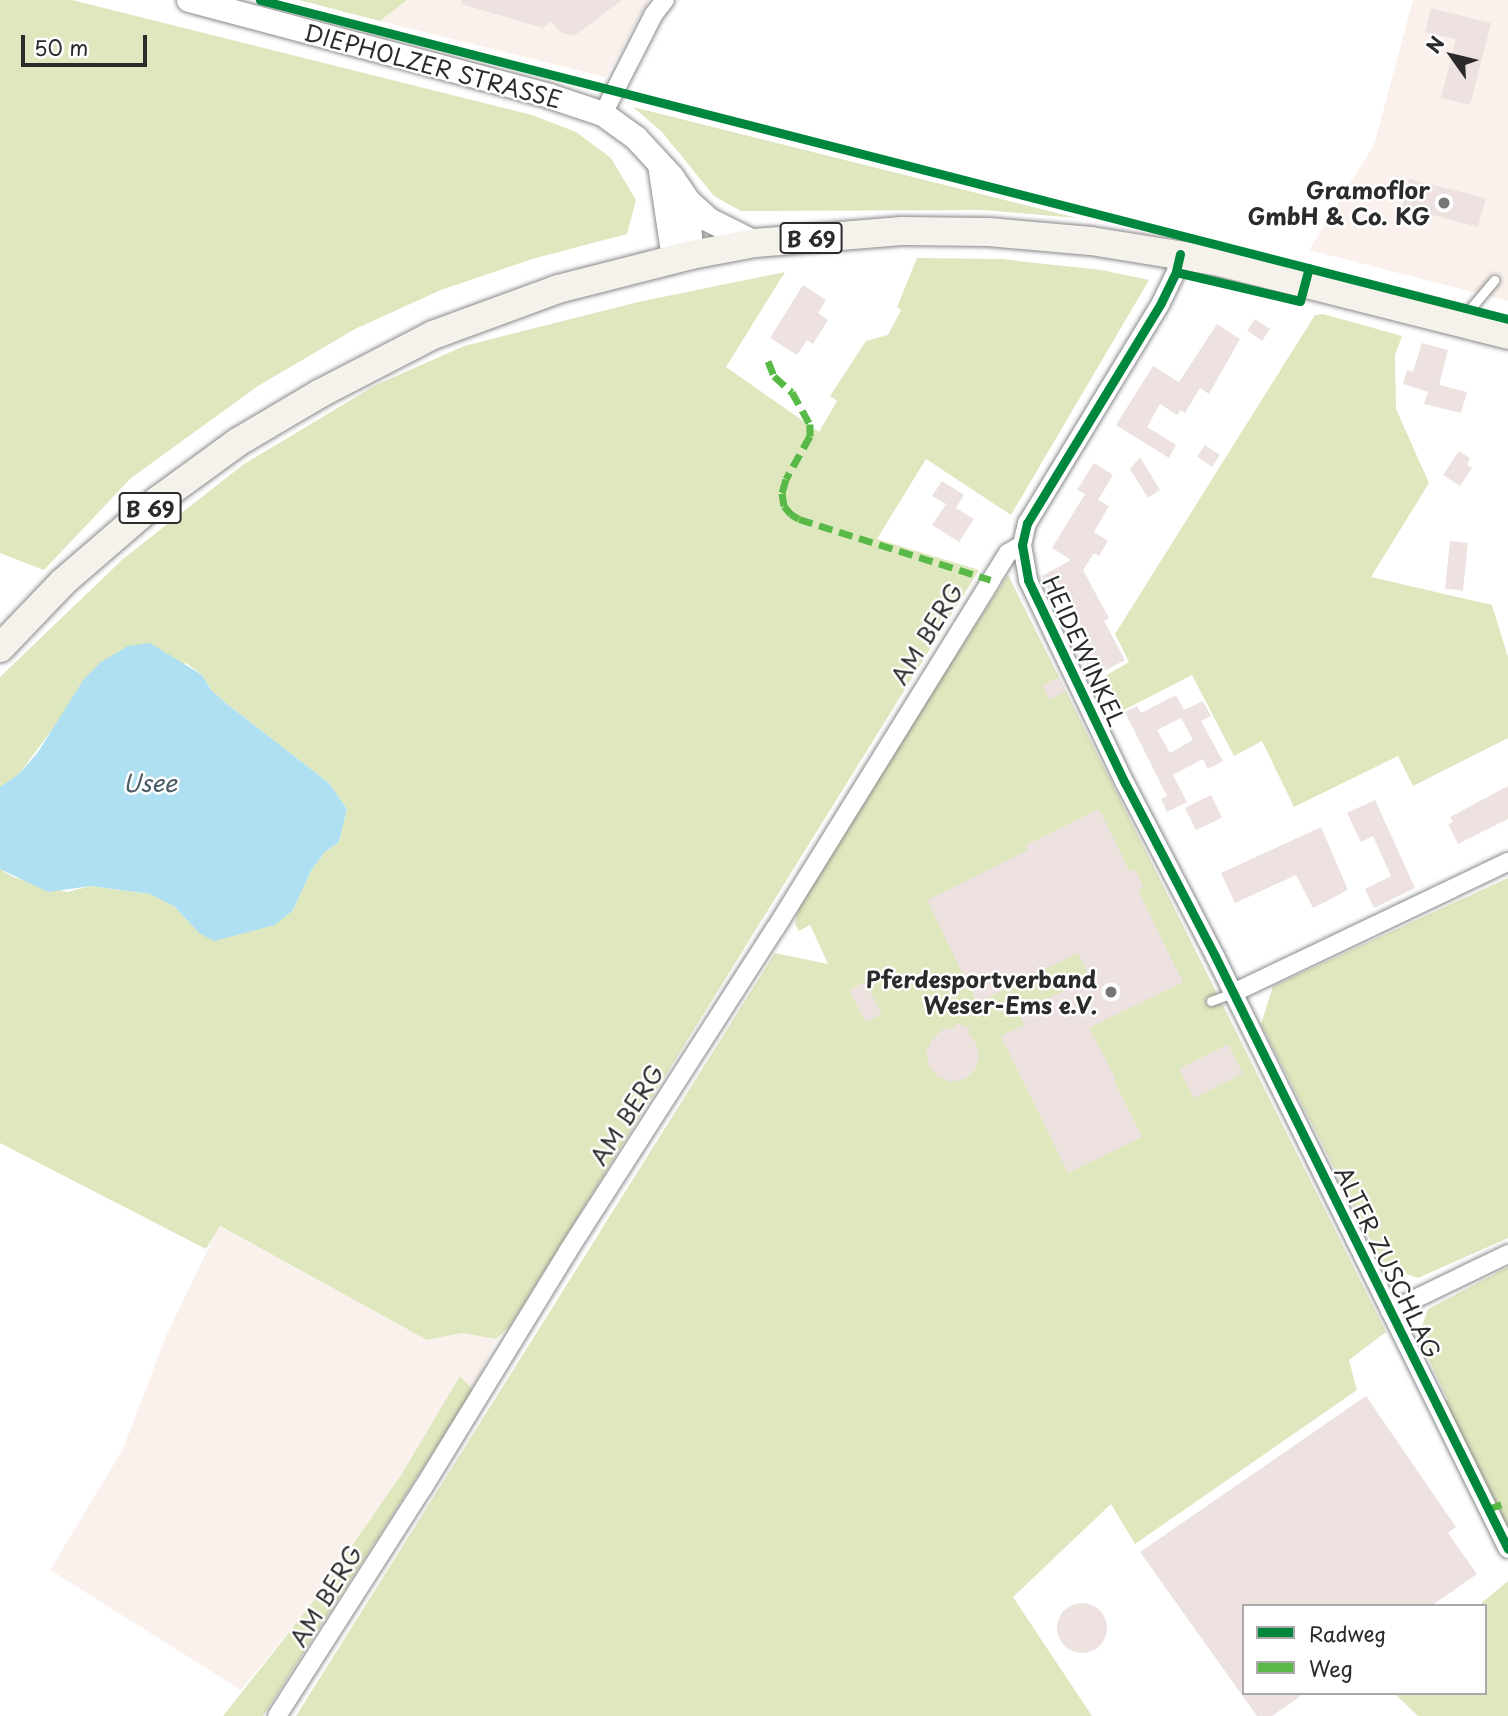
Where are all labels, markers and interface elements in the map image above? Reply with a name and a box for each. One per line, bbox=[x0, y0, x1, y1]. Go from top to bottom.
street label: DIEPHOLZER STRASSE bbox=[301, 18, 565, 114]
scale bar bbox=[24, 21, 150, 65]
north arrow bbox=[1417, 21, 1487, 91]
text: N bbox=[1419, 30, 1450, 58]
text: 50 m bbox=[34, 31, 88, 63]
place label: Gramoflor GmbH & Co. KG bbox=[1246, 176, 1430, 230]
marker: Gramoflor GmbH & Co. KG bbox=[1436, 195, 1452, 211]
road number: B 69 bbox=[780, 220, 842, 256]
road number: B 69 bbox=[118, 490, 182, 526]
street label: HEIDEWINKEL bbox=[1037, 572, 1131, 730]
street label: AM BERG bbox=[885, 578, 969, 690]
water label: Usee bbox=[123, 769, 177, 797]
place label: Pferdesportverband Weser-Ems e.V. bbox=[866, 965, 1097, 1019]
marker: Pferdesportverband Weser-Ems e.V. bbox=[1103, 984, 1119, 1000]
street label: AM BERG bbox=[584, 1060, 670, 1170]
street label: ALTER ZUSCHLAG bbox=[1329, 1161, 1447, 1363]
street label: AM BERG bbox=[284, 1540, 368, 1652]
legend bbox=[1242, 1604, 1487, 1695]
text: Radweg bbox=[1309, 1617, 1386, 1649]
text: Weg bbox=[1309, 1652, 1353, 1684]

